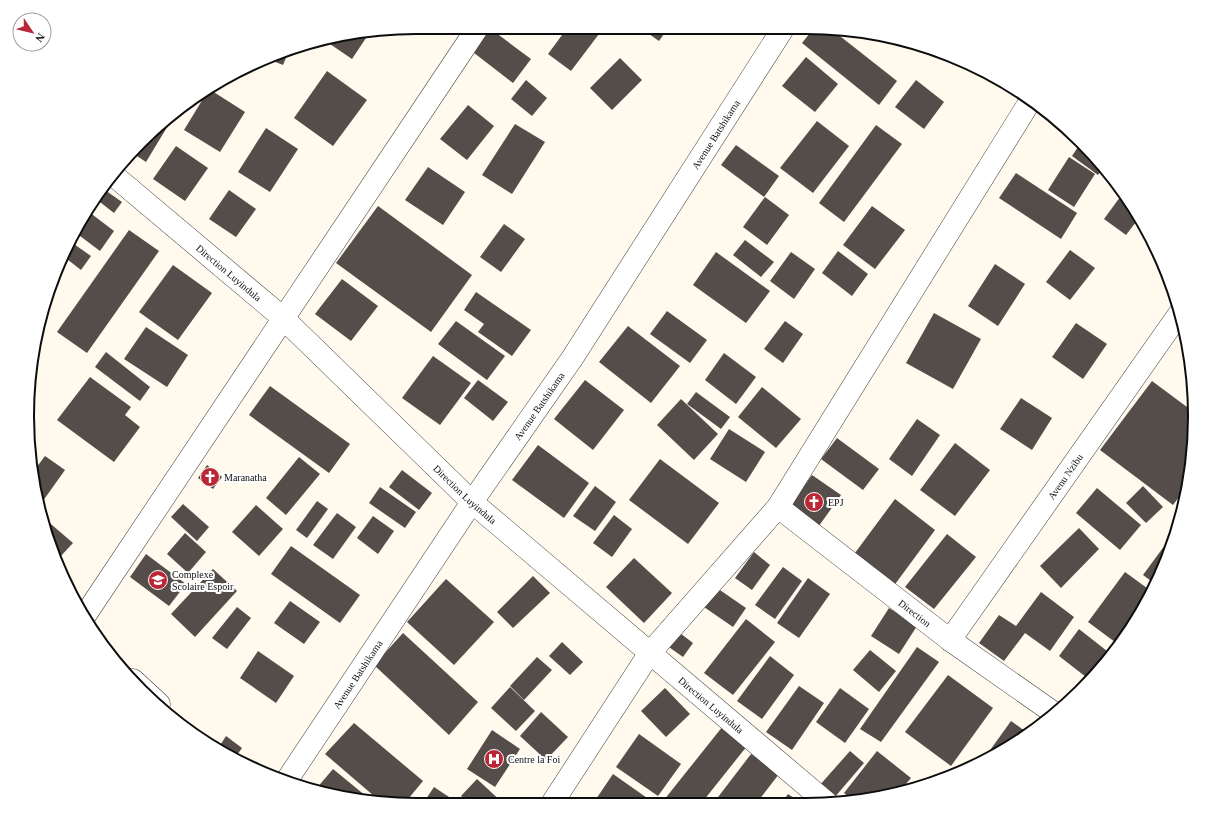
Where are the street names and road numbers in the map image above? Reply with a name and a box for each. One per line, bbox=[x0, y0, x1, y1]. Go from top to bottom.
street label: Avenue Batshikama bbox=[689, 97, 742, 171]
street label: Direction Luyindula bbox=[194, 242, 264, 303]
street label: Avenue Batshikama bbox=[511, 369, 567, 442]
street label: Avenu Nzibu bbox=[1045, 452, 1085, 501]
street label: Direction Luyindula bbox=[432, 462, 499, 526]
street label: Direction bbox=[897, 597, 933, 629]
street label: Avenue Batshikama bbox=[331, 637, 384, 711]
street label: Direction Luyindula bbox=[677, 674, 746, 736]

